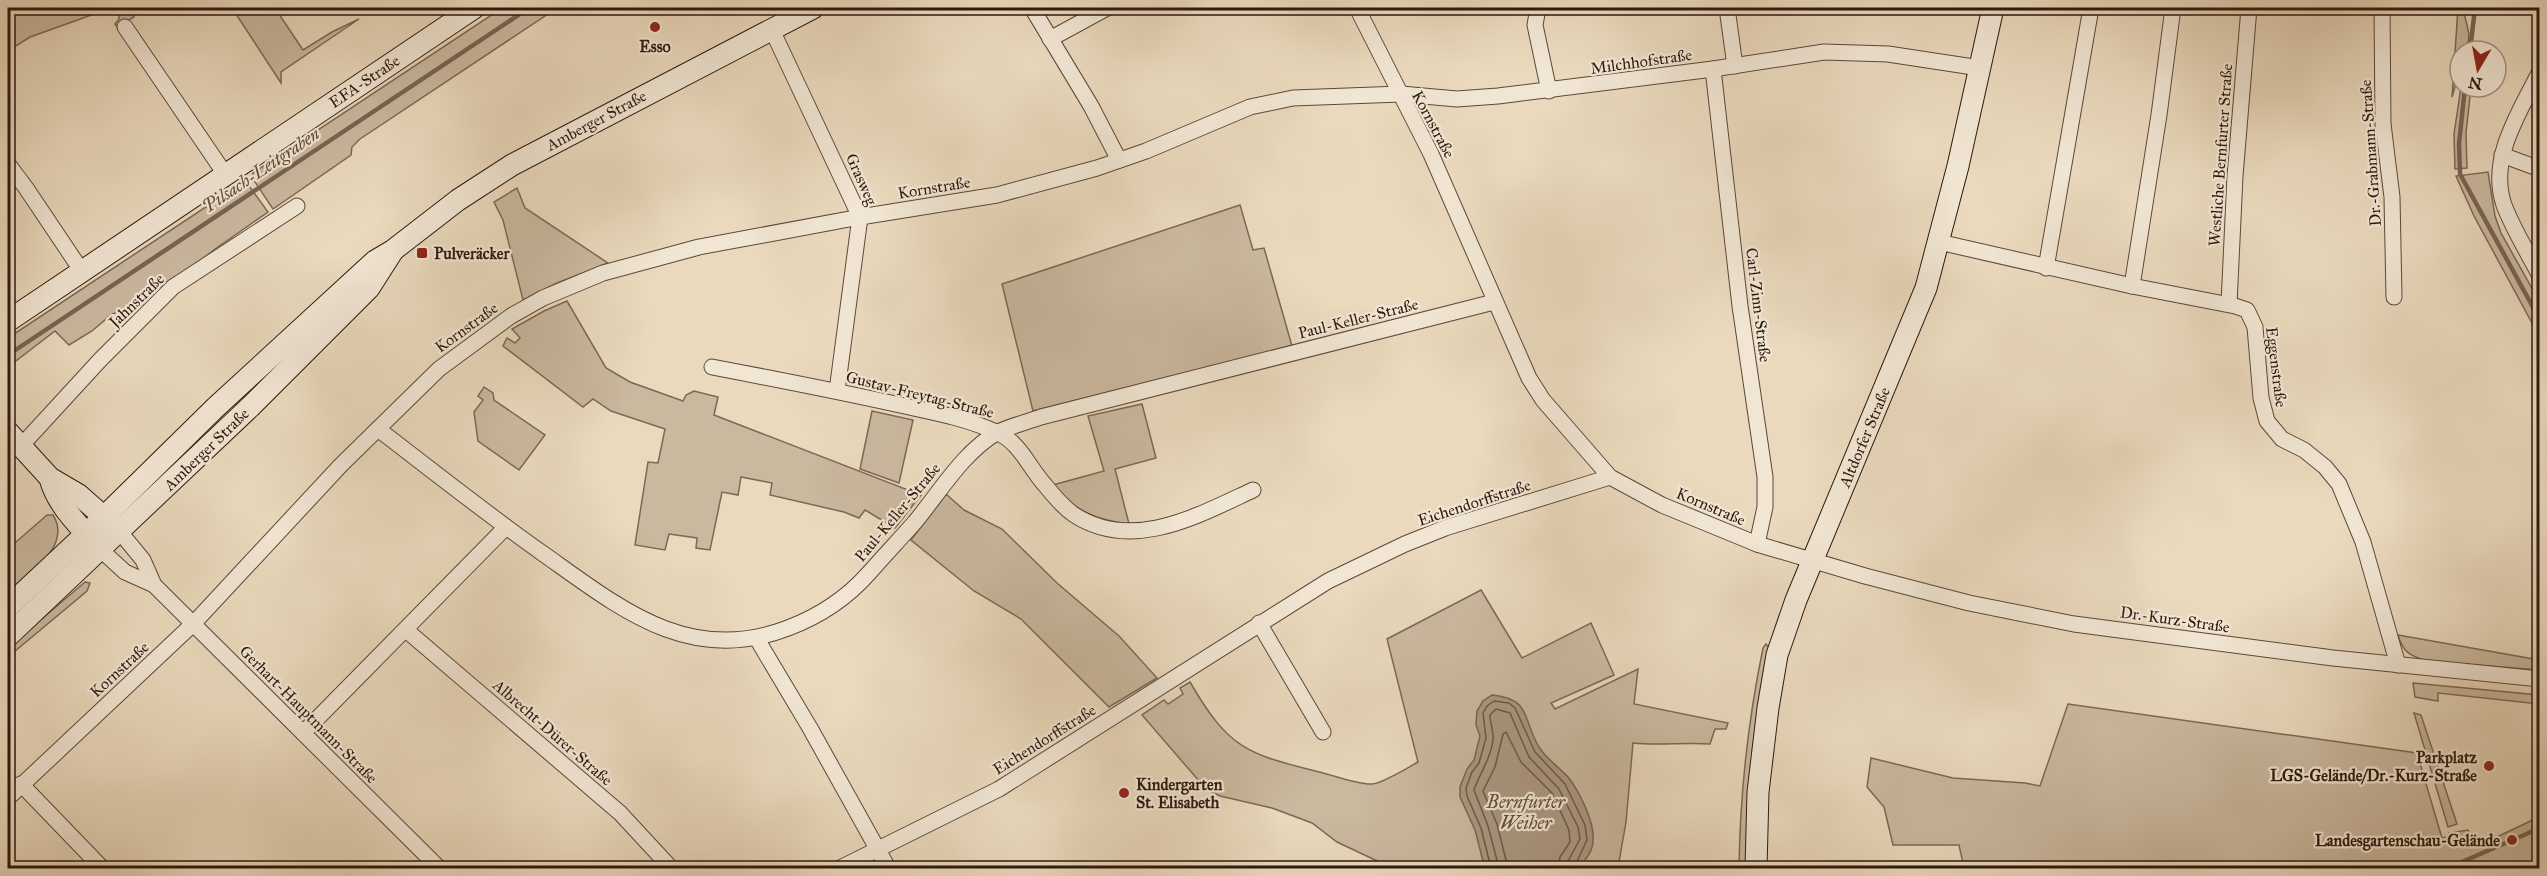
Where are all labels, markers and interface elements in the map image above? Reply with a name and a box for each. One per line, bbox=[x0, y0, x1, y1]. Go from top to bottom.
marker: Esso bbox=[648, 20, 662, 34]
place label: Esso bbox=[639, 37, 671, 56]
north arrow bbox=[2448, 39, 2508, 99]
street label: Milchhofstraße bbox=[1589, 45, 1693, 78]
street label: EFA-Straße bbox=[325, 51, 403, 112]
street label: Westliche Bernfurter Straße bbox=[2205, 63, 2236, 247]
text: N bbox=[2467, 73, 2484, 94]
street label: Dr.-Grabmann-Straße bbox=[2356, 79, 2385, 227]
street label: Amberger Straße bbox=[542, 86, 650, 156]
street label: Kornstraße bbox=[1408, 87, 1459, 161]
water label: Pilsach-Leitgraben bbox=[198, 122, 324, 217]
street label: Grasweg bbox=[841, 150, 882, 209]
street label: Kornstraße bbox=[896, 172, 972, 203]
place label: Pulveräcker bbox=[434, 244, 510, 263]
marker: Pulveräcker bbox=[415, 246, 429, 260]
street label: Carl-Zinn-Straße bbox=[1742, 247, 1775, 364]
street label: Jahnstraße bbox=[103, 269, 169, 333]
street label: Paul-Keller-Straße bbox=[1296, 294, 1421, 343]
street label: Kornstraße bbox=[431, 298, 502, 357]
street label: Eggenstraße bbox=[2261, 326, 2291, 409]
street label: Gustav-Freytag-Straße bbox=[844, 367, 996, 423]
street label: Altdorfer Straße bbox=[1834, 384, 1894, 491]
street label: Amberger Straße bbox=[159, 404, 254, 496]
street label: Paul-Keller-Straße bbox=[850, 459, 945, 566]
street label: Eichendorffstraße bbox=[1415, 475, 1533, 530]
street label: Kornstraße bbox=[1673, 483, 1748, 530]
street label: Dr.-Kurz-Straße bbox=[2119, 602, 2231, 637]
street label: Kornstraße bbox=[86, 637, 153, 701]
street label: Gerhart-Hauptmann-Straße bbox=[236, 641, 382, 788]
street label: Albrecht-Dürer-Straße bbox=[488, 675, 617, 790]
street label: Eichendorffstraße bbox=[989, 700, 1099, 779]
place label: Parkplatz LGS-Gelände/Dr.-Kurz-Straße bbox=[2270, 748, 2478, 785]
marker: Parkplatz LGS-Gelände/Dr.-Kurz-Straße bbox=[2482, 759, 2496, 773]
place label: Kindergarten St. Elisabeth bbox=[1136, 775, 1223, 812]
marker: Kindergarten St. Elisabeth bbox=[1117, 786, 1131, 800]
water label: Bernfurter Weiher bbox=[1486, 791, 1567, 834]
place label: Landesgartenschau-Gelände bbox=[2315, 831, 2500, 851]
marker: Landesgartenschau-Gelände bbox=[2505, 833, 2519, 847]

